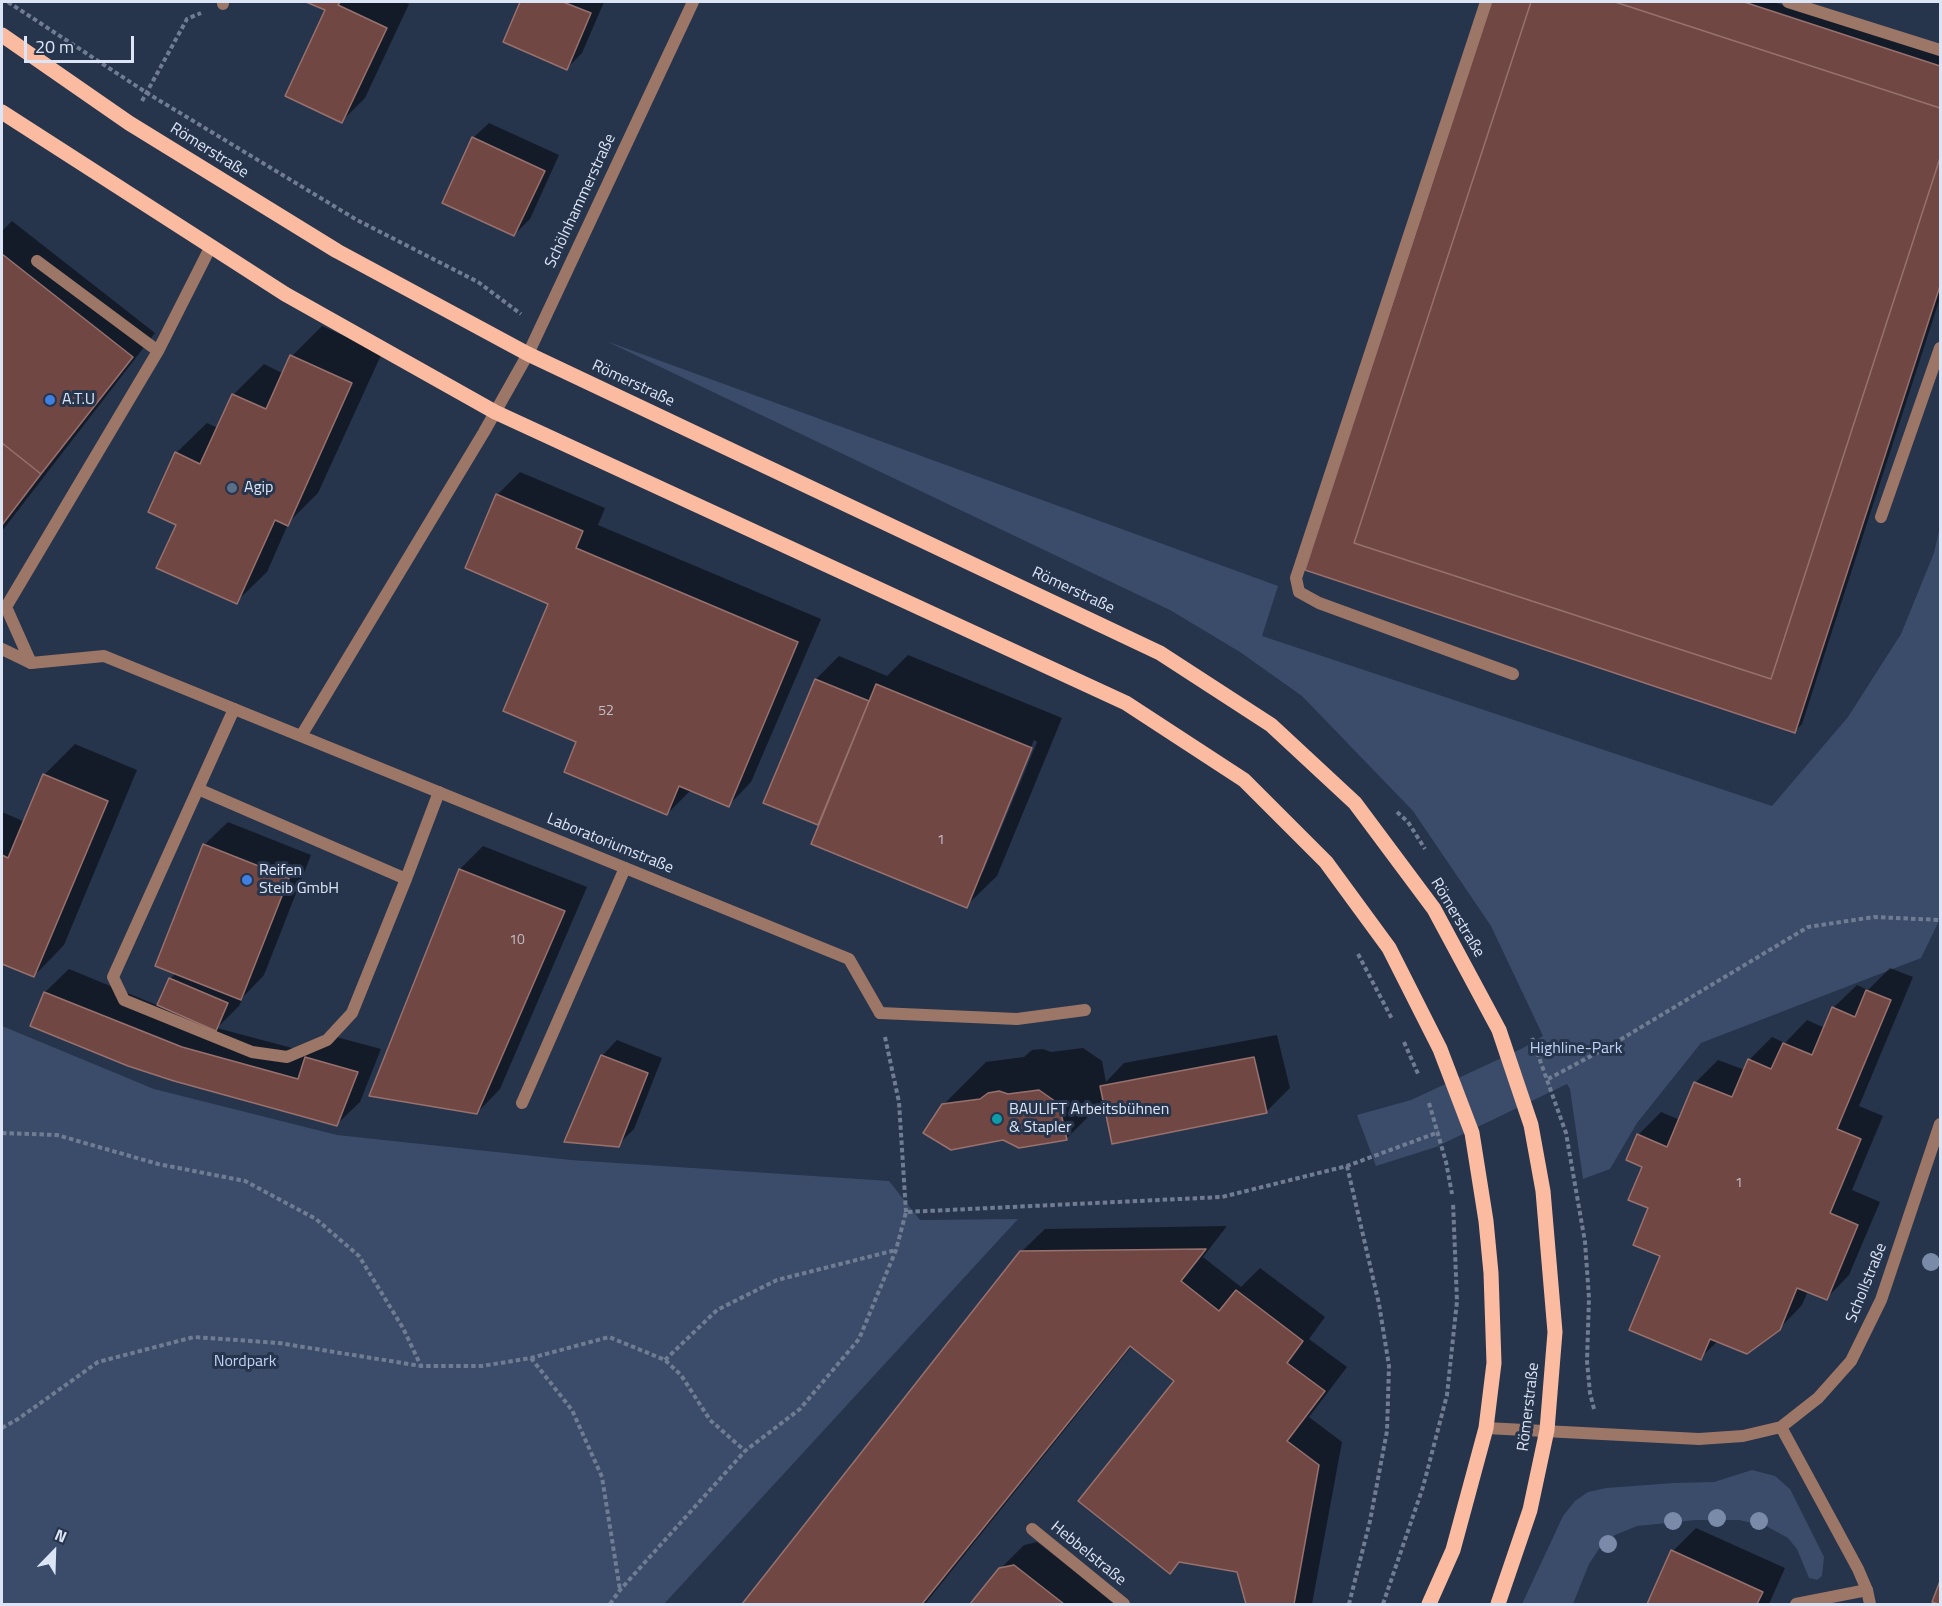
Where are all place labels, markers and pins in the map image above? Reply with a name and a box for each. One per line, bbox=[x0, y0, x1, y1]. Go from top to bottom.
place label: A.T.U bbox=[62, 390, 95, 410]
marker: A.T.U bbox=[43, 393, 57, 407]
place label: Agip bbox=[244, 478, 274, 498]
marker: Agip bbox=[225, 481, 239, 495]
place label: Reifen Steib GmbH bbox=[259, 861, 339, 899]
marker: Reifen Steib GmbH bbox=[240, 873, 254, 887]
place label: BAULIFT Arbeitsbühnen & Stapler bbox=[1009, 1100, 1169, 1138]
marker: BAULIFT Arbeitsbühnen & Stapler bbox=[990, 1112, 1004, 1126]

